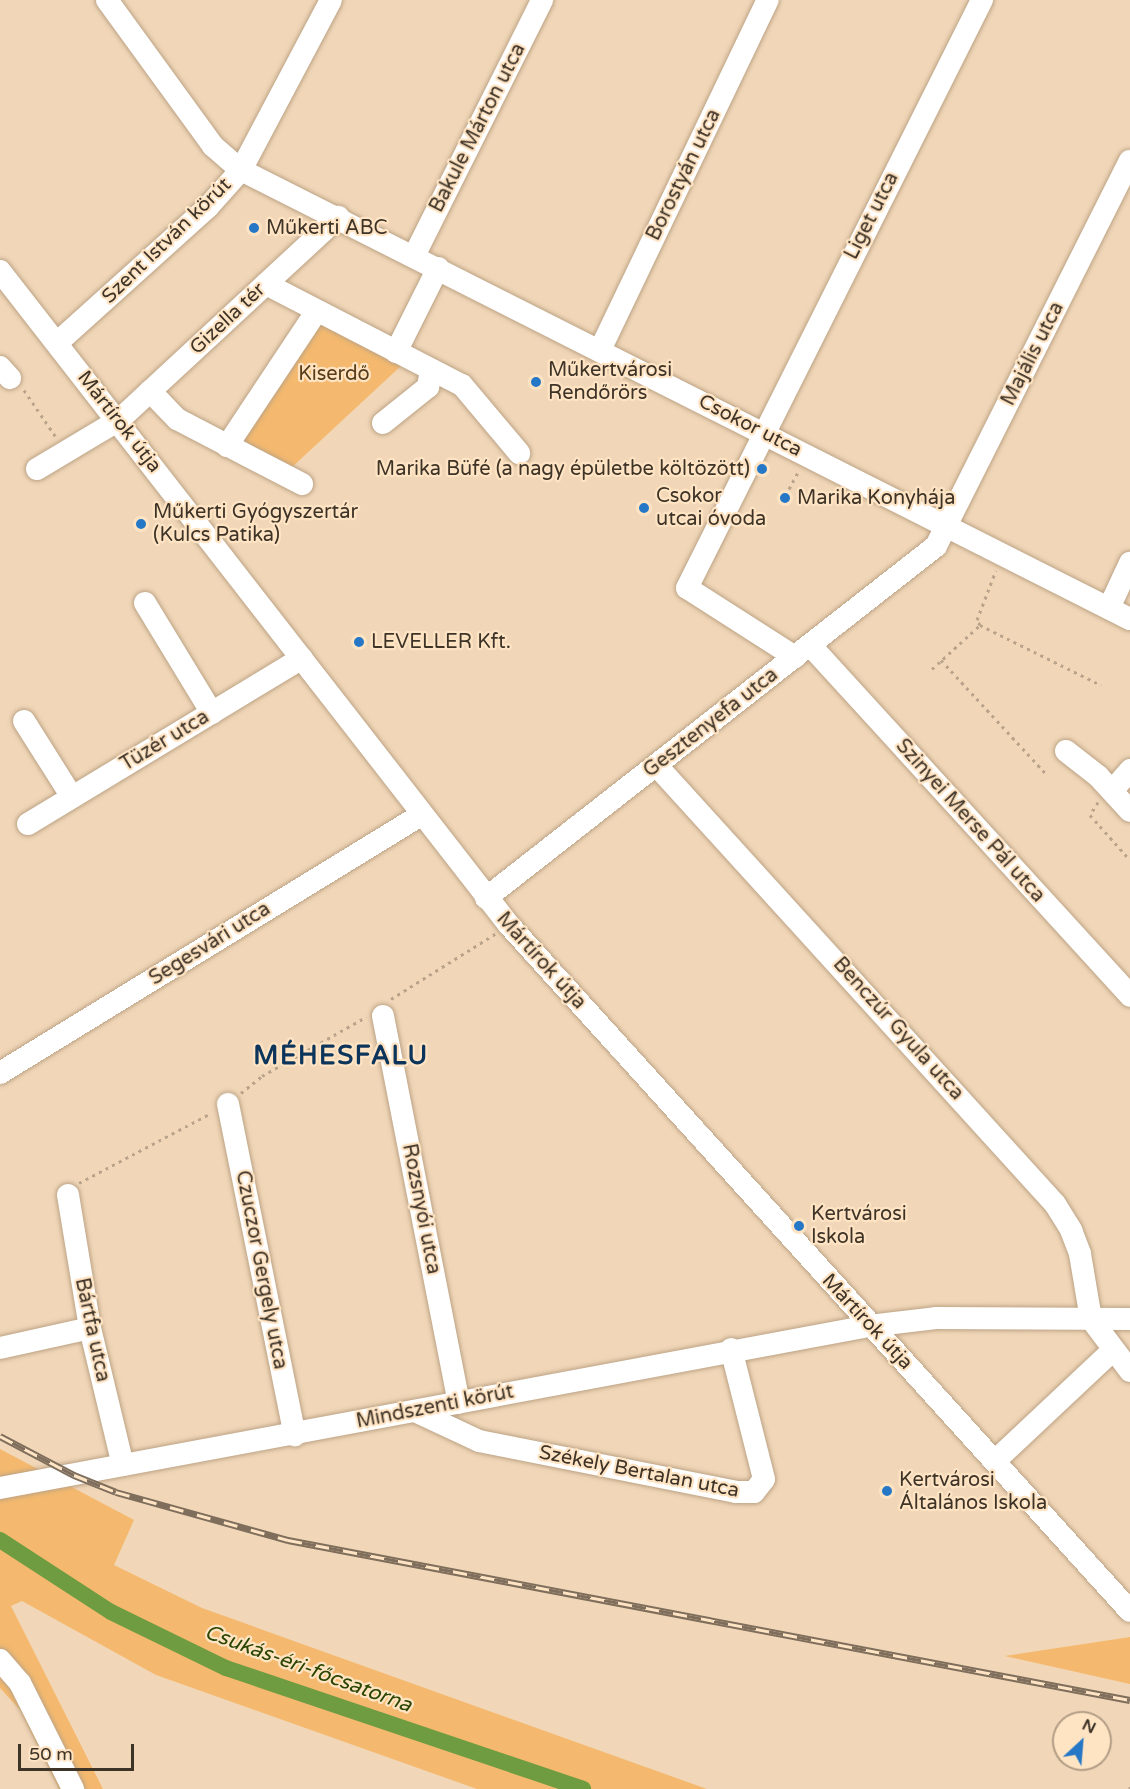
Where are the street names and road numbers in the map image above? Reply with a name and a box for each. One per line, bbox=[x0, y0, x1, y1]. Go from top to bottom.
street label: Bakule Márton utca bbox=[425, 39, 531, 217]
street label: Borostyán utca bbox=[642, 105, 726, 245]
street label: Liget utca bbox=[840, 168, 904, 264]
street label: Szent István körút bbox=[97, 173, 237, 309]
street label: Gizella tér bbox=[185, 278, 271, 360]
street label: Majális utca bbox=[997, 298, 1069, 410]
street label: Mártírok útja bbox=[72, 366, 166, 478]
street label: Csokor utca bbox=[694, 390, 806, 462]
street label: Gesztenyefa utca bbox=[639, 663, 783, 783]
street label: Tüzér utca bbox=[116, 705, 214, 777]
street label: Szinyei Merse Pál utca bbox=[890, 734, 1050, 908]
street label: Segesvári utca bbox=[145, 897, 275, 991]
street label: Mártírok útja bbox=[491, 907, 591, 1015]
street label: Benczúr Gyula utca bbox=[828, 953, 968, 1105]
street label: Rozsnyói utca bbox=[397, 1142, 445, 1276]
street label: Czuczor Gergely utca bbox=[230, 1169, 292, 1371]
street label: Mártírok útja bbox=[816, 1269, 918, 1375]
street label: Bártfa utca bbox=[69, 1276, 115, 1384]
street label: Mindszenti körút bbox=[354, 1380, 516, 1434]
street label: Székely Bertalan utca bbox=[537, 1441, 741, 1503]

